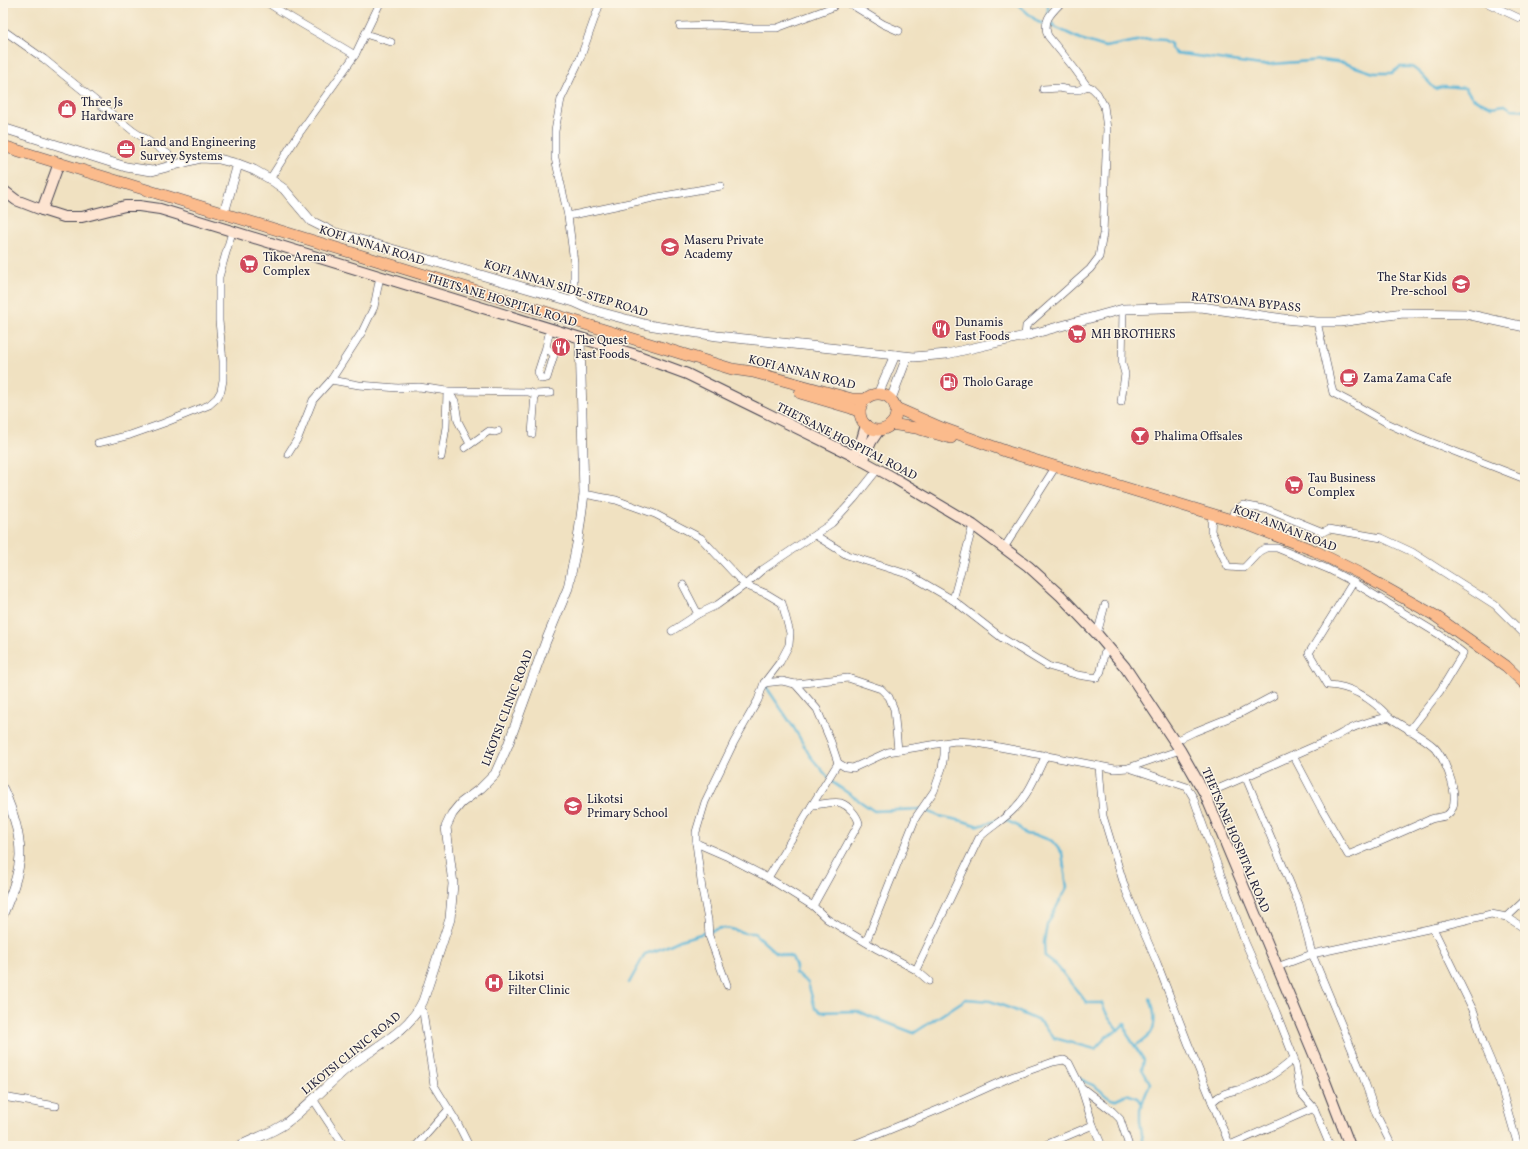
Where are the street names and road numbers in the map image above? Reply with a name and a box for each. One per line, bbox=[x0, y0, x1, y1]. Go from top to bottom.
street label: KOFI ANNAN ROAD bbox=[317, 222, 427, 270]
street label: KOFI ANNAN SIDE-STEP ROAD bbox=[482, 256, 650, 322]
street label: THETSANE HOSPITAL ROAD bbox=[425, 271, 579, 331]
street label: RATS'OANA BYPASS bbox=[1190, 289, 1302, 317]
street label: KOFI ANNAN ROAD bbox=[747, 352, 857, 394]
street label: THETSANE HOSPITAL ROAD bbox=[773, 399, 920, 485]
street label: KOFI ANNAN ROAD bbox=[1231, 502, 1339, 556]
street label: LIKOTSI CLINIC ROAD bbox=[478, 648, 538, 769]
street label: THETSANE HOSPITAL ROAD bbox=[1197, 766, 1273, 915]
street label: LIKOTSI CLINIC ROAD bbox=[299, 1009, 405, 1099]

